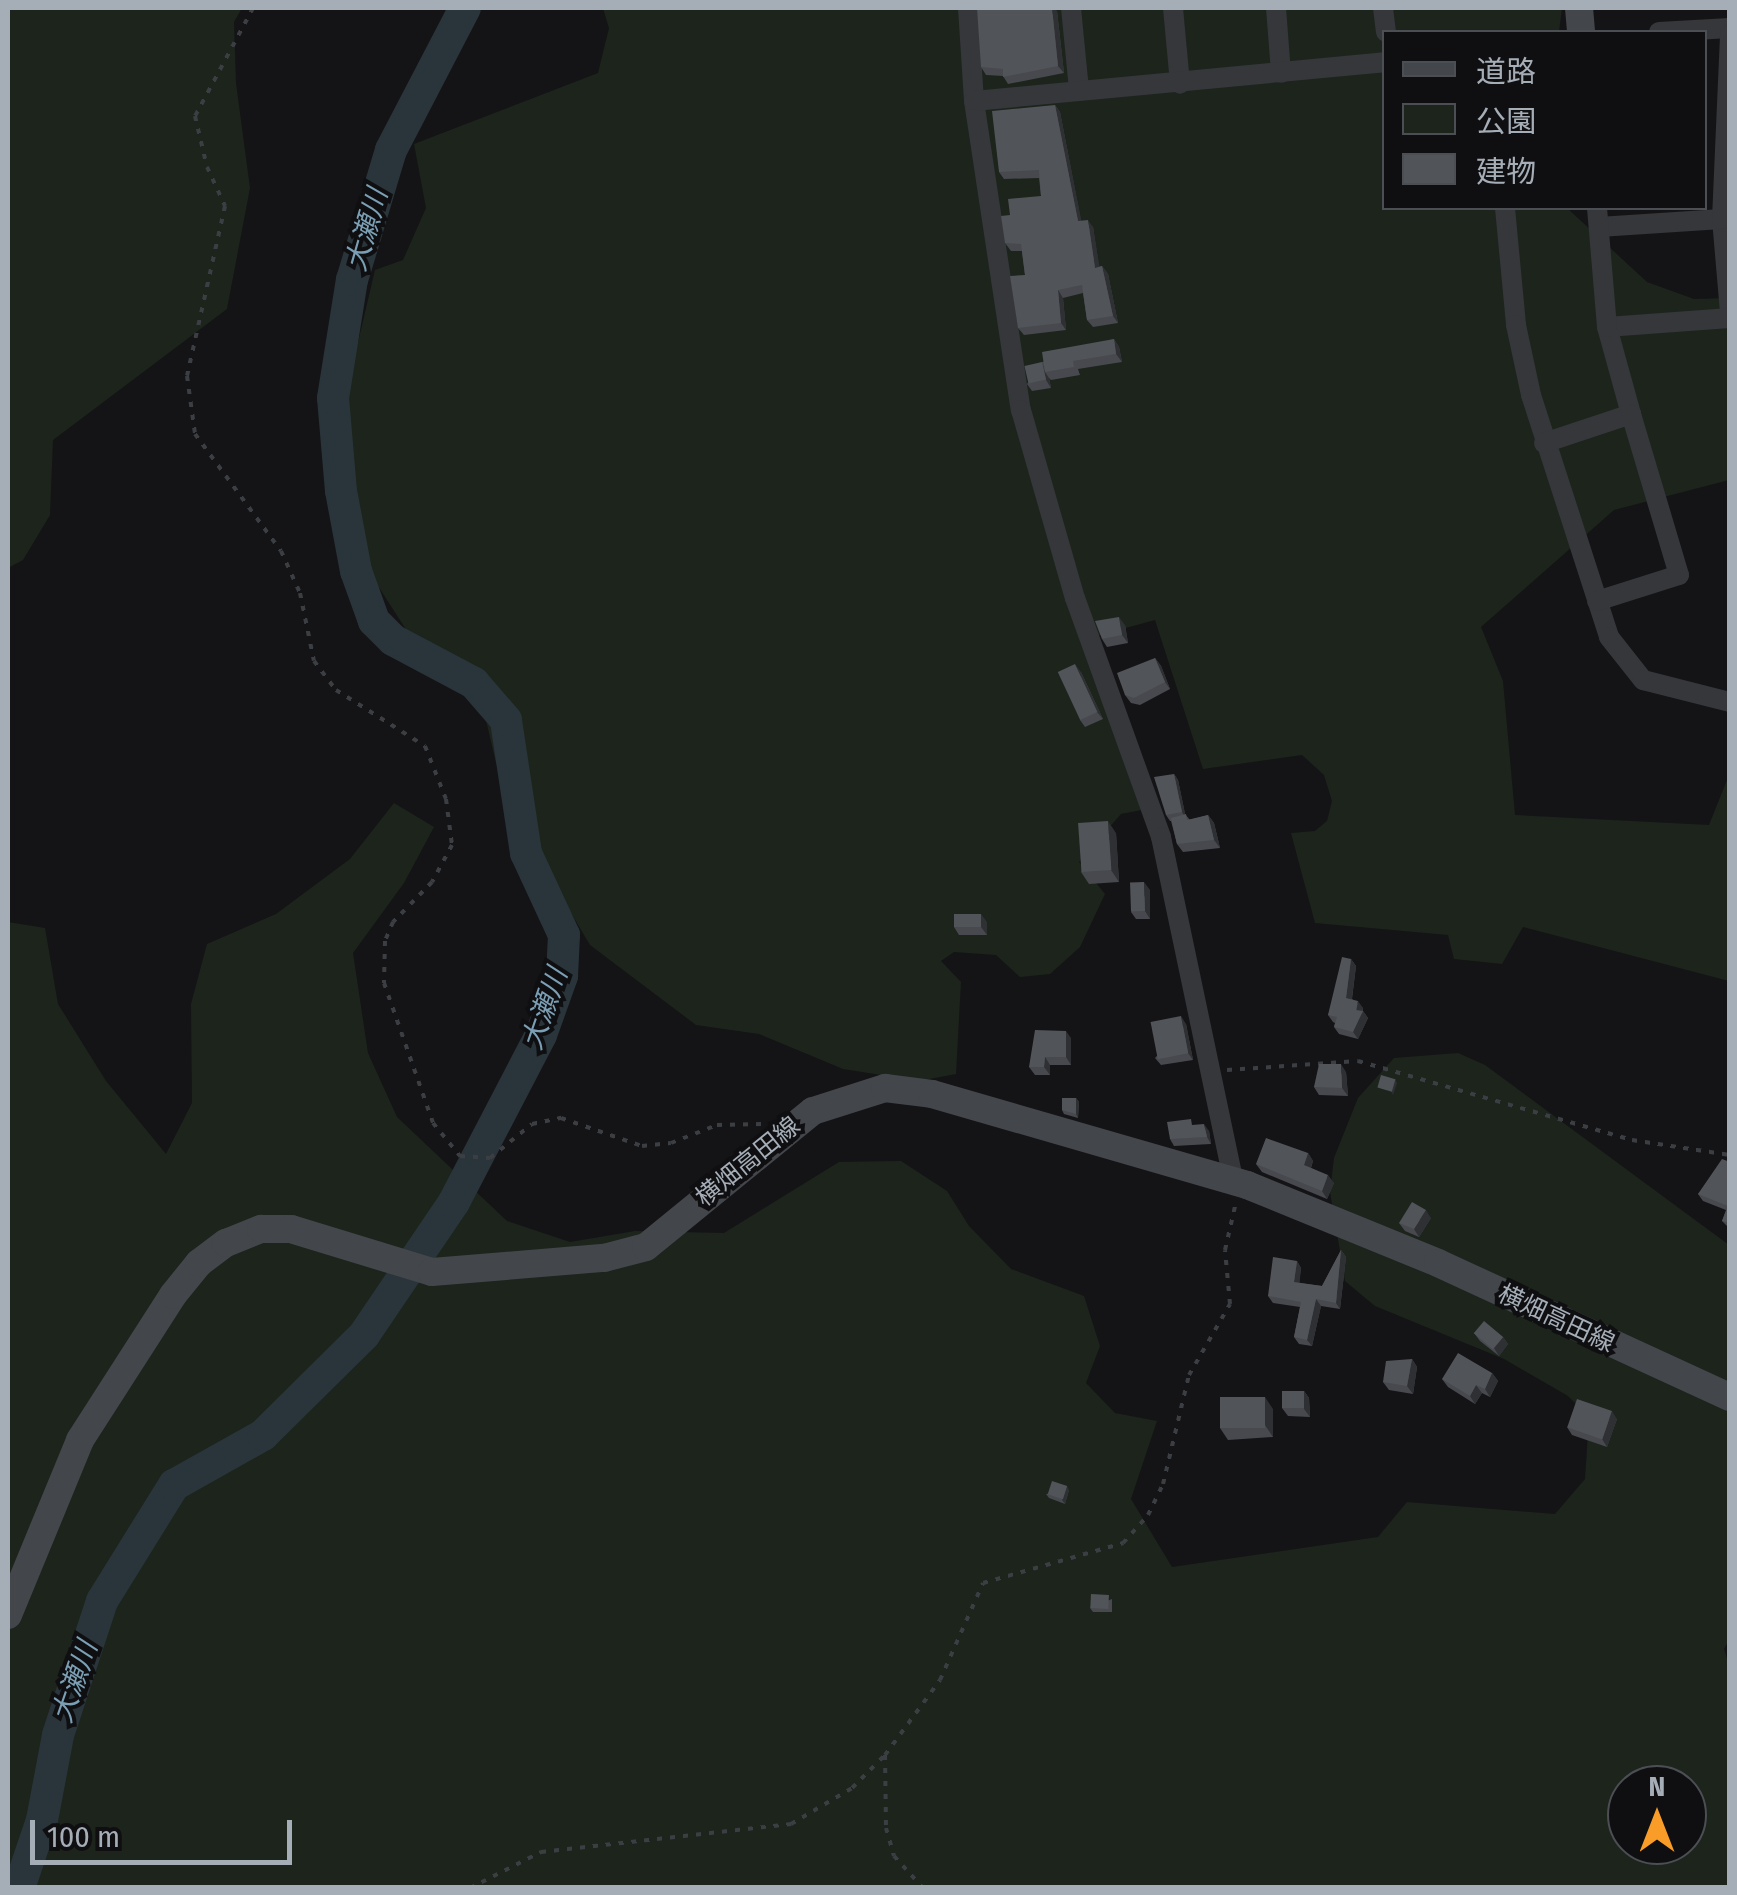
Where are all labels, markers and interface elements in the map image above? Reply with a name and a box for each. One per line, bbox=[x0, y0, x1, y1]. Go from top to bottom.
legend bbox=[1382, 30, 1707, 210]
text: 道路 bbox=[1476, 54, 1536, 90]
text: 公園 bbox=[1476, 104, 1536, 140]
text: 建物 bbox=[1476, 154, 1536, 190]
water label: 大瀬川 bbox=[339, 185, 395, 275]
water label: 大瀬川 bbox=[515, 964, 575, 1054]
street label: 横畑高田線 bbox=[690, 1111, 806, 1213]
street label: 横畑高田線 bbox=[1493, 1279, 1619, 1359]
water label: 大瀬川 bbox=[45, 1637, 105, 1727]
north arrow bbox=[1607, 1765, 1707, 1865]
text: N bbox=[1649, 1770, 1665, 1803]
scale bar bbox=[35, 1800, 298, 1862]
text: 100 m bbox=[47, 1819, 120, 1855]

